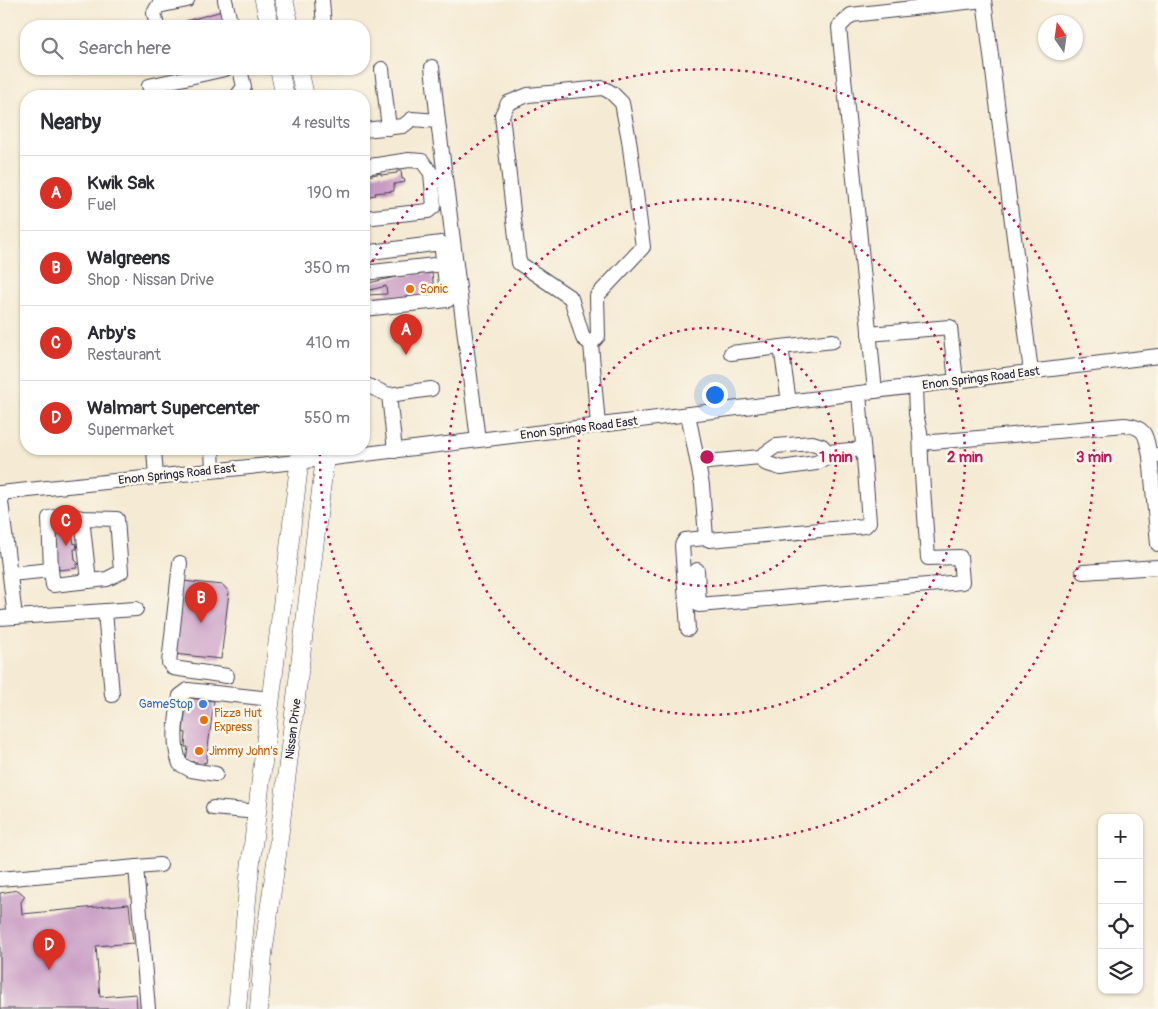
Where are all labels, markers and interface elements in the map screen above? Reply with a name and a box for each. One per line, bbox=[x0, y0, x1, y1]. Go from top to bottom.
north arrow bbox=[1038, 15, 1083, 60]
search box bbox=[20, 20, 370, 75]
icon: search bbox=[38, 34, 66, 62]
text: Search here bbox=[78, 36, 171, 60]
text: Nearby bbox=[40, 109, 101, 136]
text: 4 results bbox=[292, 113, 350, 133]
text: Kwik Sak bbox=[87, 171, 155, 195]
text: A bbox=[51, 183, 61, 203]
text: 190 m bbox=[307, 183, 350, 203]
text: Fuel bbox=[87, 195, 116, 215]
text: Walgreens bbox=[87, 246, 170, 270]
text: B bbox=[51, 258, 61, 278]
text: 350 m bbox=[304, 258, 350, 278]
text: Shop · Nissan Drive bbox=[87, 270, 214, 290]
place label: Sonic bbox=[420, 282, 448, 297]
marker: Sonic bbox=[404, 283, 416, 295]
pin: A bbox=[390, 314, 422, 355]
text: Arby's bbox=[87, 321, 135, 345]
text: C bbox=[51, 333, 61, 353]
text: 410 m bbox=[306, 333, 350, 353]
text: Restaurant bbox=[87, 345, 161, 365]
street label: Enon Springs Road East bbox=[921, 364, 1041, 393]
your location bbox=[702, 382, 728, 408]
text: Walmart Supercenter bbox=[87, 396, 260, 420]
text: D bbox=[51, 408, 61, 428]
text: 550 m bbox=[304, 408, 350, 428]
street label: Enon Springs Road East bbox=[519, 414, 639, 443]
text: Supermarket bbox=[87, 420, 174, 440]
centre of rings bbox=[698, 448, 716, 466]
text: 1 min bbox=[819, 448, 853, 467]
text: 2 min bbox=[947, 448, 983, 467]
text: 3 min bbox=[1076, 448, 1112, 467]
street label: Enon Springs Road East bbox=[117, 461, 237, 488]
pin: C bbox=[50, 505, 82, 546]
pin: B bbox=[185, 582, 217, 623]
place label: GameStop bbox=[139, 697, 193, 712]
marker: GameStop bbox=[197, 698, 209, 710]
street label: Nissan Drive bbox=[282, 698, 305, 760]
place label: Pizza Hut Express bbox=[214, 706, 262, 735]
marker: Pizza Hut Express bbox=[198, 714, 210, 726]
place label: Jimmy John's bbox=[209, 744, 279, 759]
marker: Jimmy John's bbox=[193, 745, 205, 757]
map controls bbox=[1098, 814, 1143, 994]
button: + bbox=[1098, 814, 1143, 859]
button: − bbox=[1098, 859, 1143, 904]
button: locate bbox=[1098, 904, 1143, 949]
pin: D bbox=[33, 929, 65, 970]
button: layers bbox=[1098, 949, 1143, 994]

